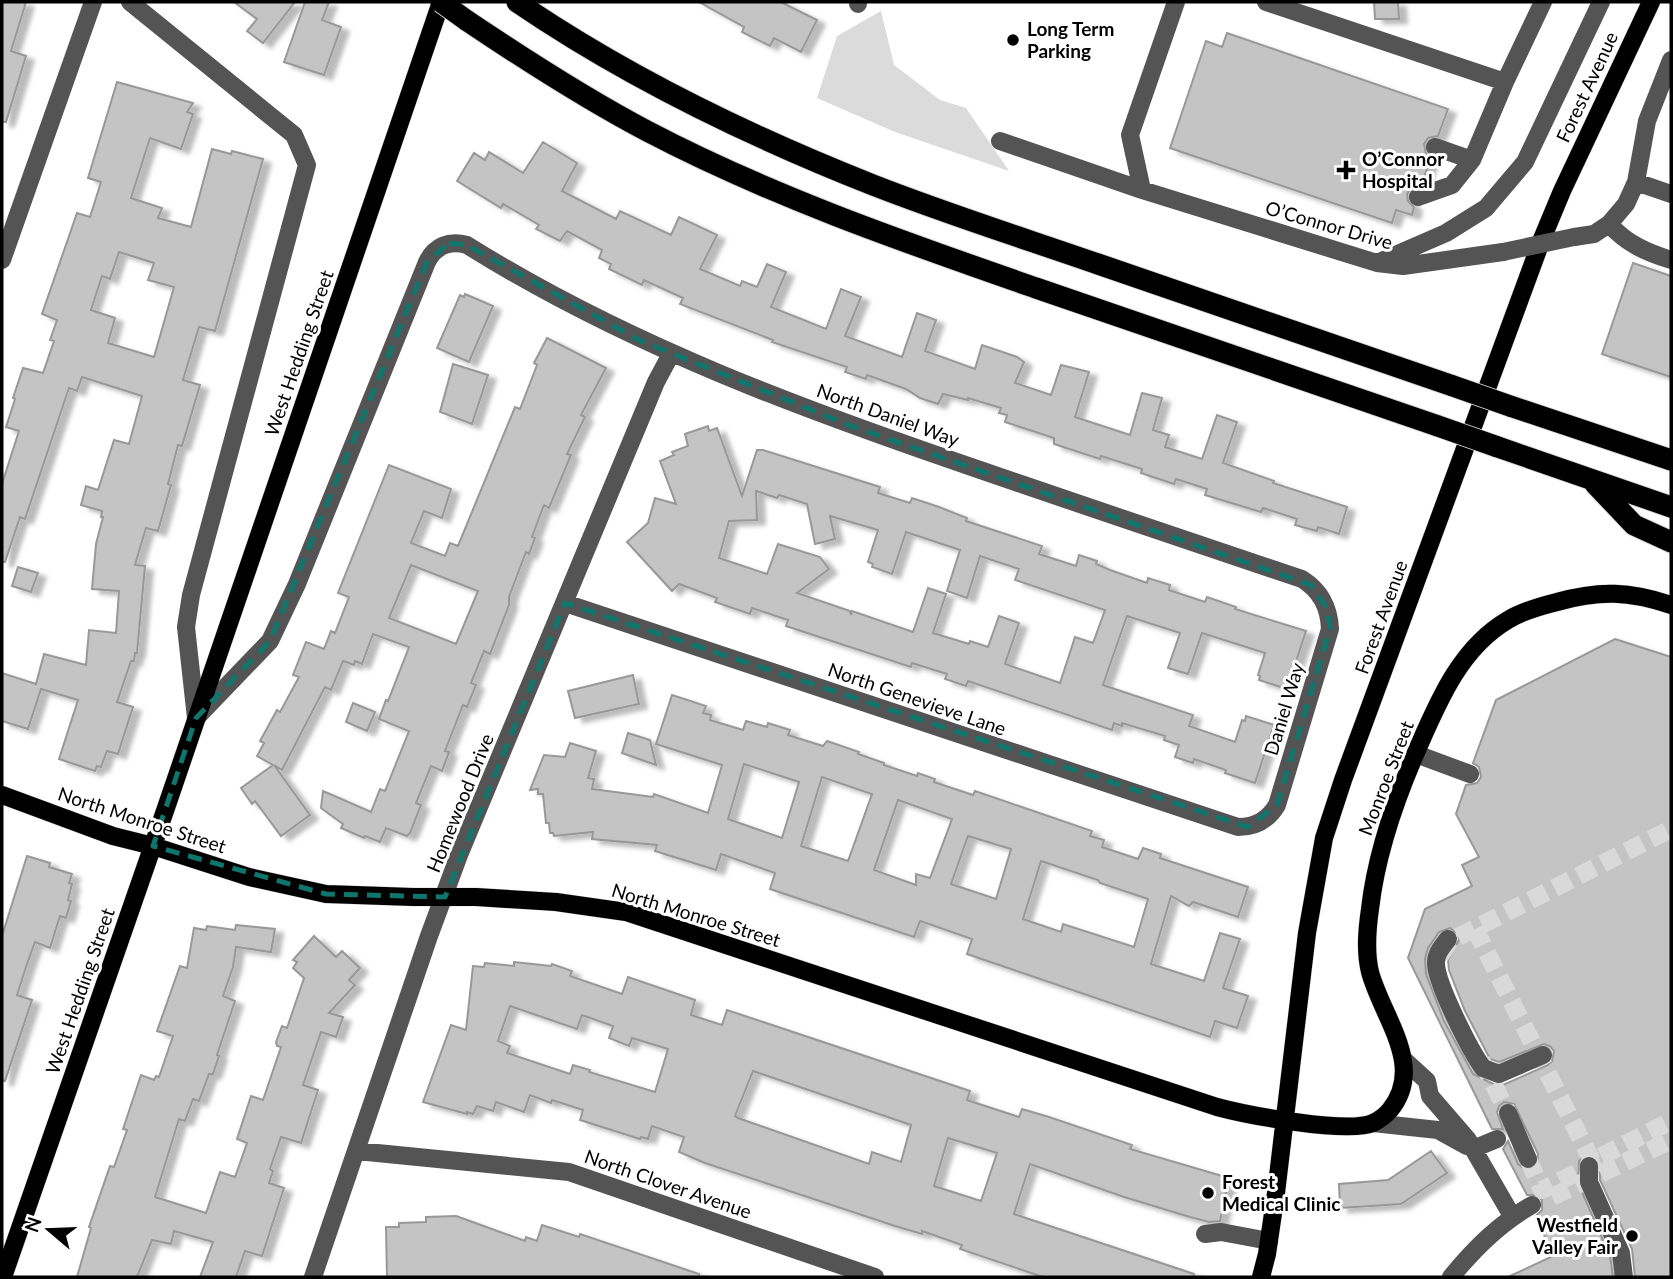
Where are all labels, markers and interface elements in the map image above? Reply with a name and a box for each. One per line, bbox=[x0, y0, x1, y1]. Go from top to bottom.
place label: Long Term Parking bbox=[1027, 17, 1114, 62]
street label: Forest Avenue bbox=[1551, 28, 1622, 146]
marker: Long Term Parking bbox=[1005, 32, 1021, 48]
place label: O’Connor Hospital bbox=[1362, 147, 1445, 192]
marker: O’Connor Hospital bbox=[1336, 160, 1356, 180]
street label: O’Connor Drive bbox=[1263, 195, 1395, 254]
street label: West Hedding Street bbox=[259, 267, 338, 439]
street label: North Daniel Way bbox=[814, 378, 963, 451]
street label: Forest Avenue bbox=[1349, 557, 1412, 677]
street label: North Genevieve Lane bbox=[825, 657, 1009, 740]
street label: Daniel Way bbox=[1259, 660, 1309, 758]
street label: Monroe Street bbox=[1353, 717, 1418, 838]
street label: Homewood Drive bbox=[421, 730, 498, 876]
street label: North Monroe Street bbox=[55, 782, 229, 858]
street label: North Monroe Street bbox=[609, 878, 783, 951]
street label: West Hedding Street bbox=[40, 905, 119, 1077]
street label: North Clover Avenue bbox=[582, 1144, 755, 1223]
place label: Forest Medical Clinic bbox=[1222, 1170, 1340, 1215]
marker: Forest Medical Clinic bbox=[1200, 1185, 1216, 1201]
north arrow bbox=[14, 1195, 84, 1265]
place label: Westfield Valley Fair bbox=[1531, 1213, 1619, 1258]
text: N bbox=[19, 1214, 46, 1235]
marker: Westfield Valley Fair bbox=[1624, 1228, 1640, 1244]

